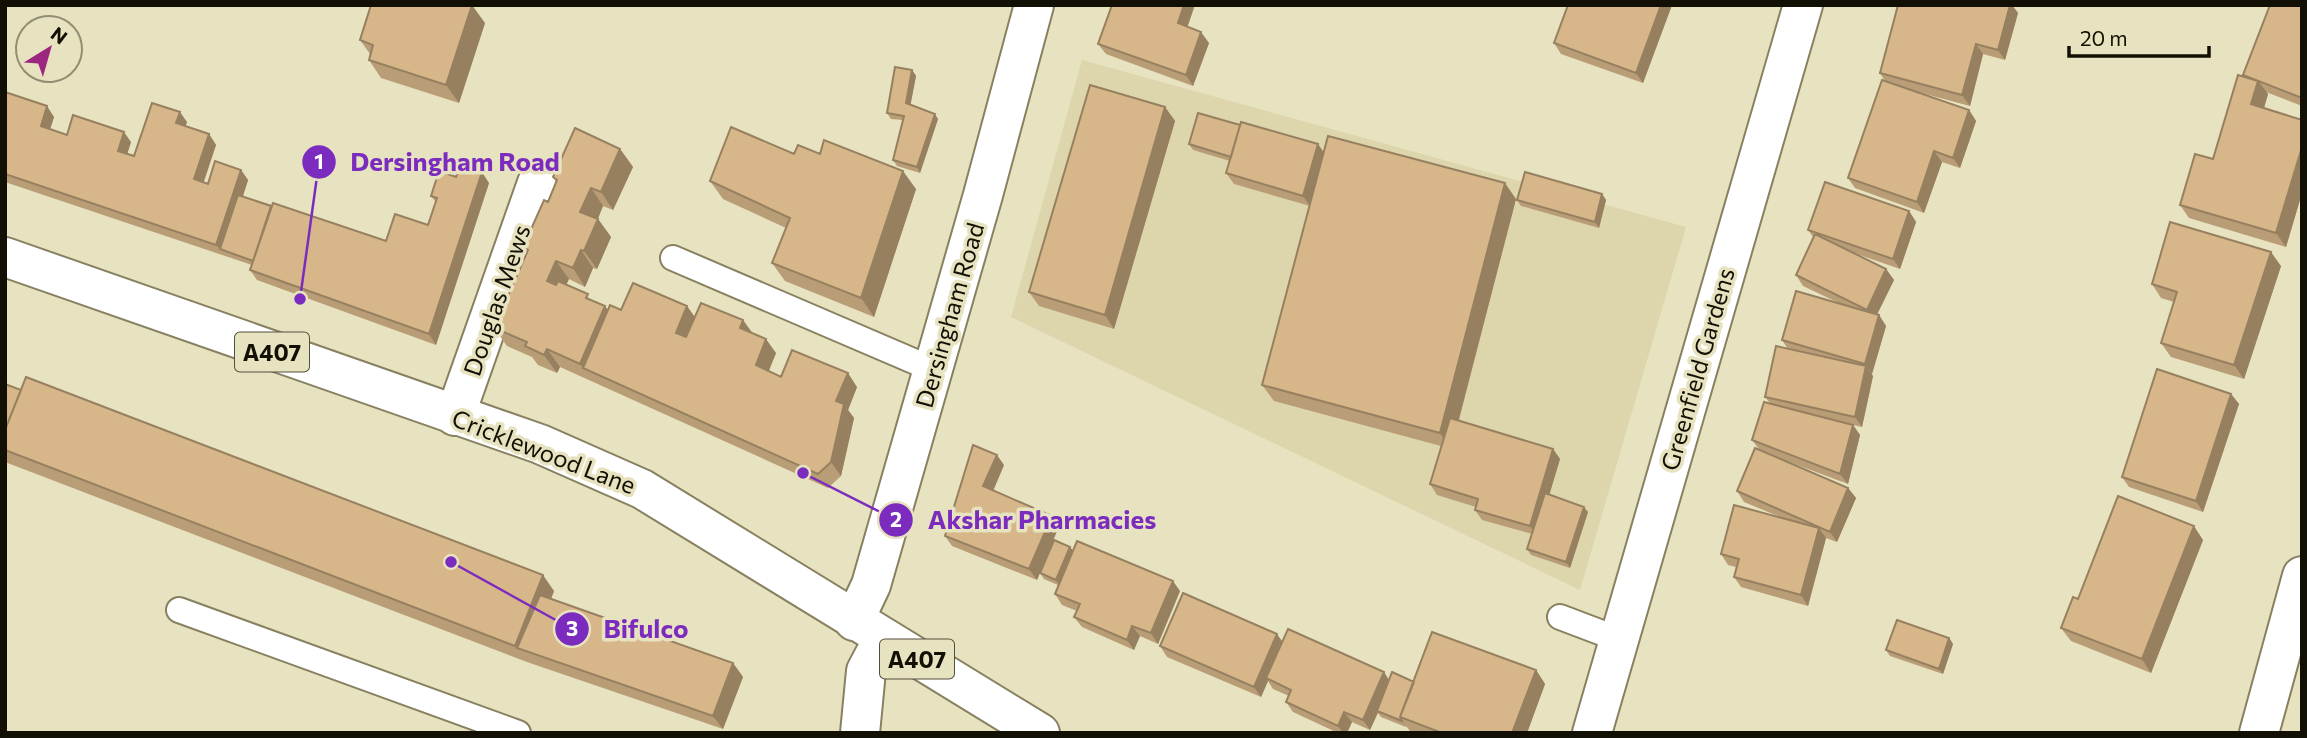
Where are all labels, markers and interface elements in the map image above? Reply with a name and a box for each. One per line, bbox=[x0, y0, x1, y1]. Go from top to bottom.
north arrow bbox=[14, 14, 84, 84]
scale bar bbox=[2069, 14, 2209, 58]
text: N bbox=[47, 22, 72, 49]
text: 20 m bbox=[2080, 25, 2128, 50]
callout: Dersingham Road bbox=[302, 138, 574, 185]
text: Dersingham Road bbox=[350, 145, 560, 176]
text: 1 bbox=[314, 148, 324, 173]
street label: Dersingham Road bbox=[909, 219, 989, 411]
street label: Douglas Mews bbox=[457, 221, 535, 379]
street label: Greenfield Gardens bbox=[1654, 264, 1740, 474]
road number: A407 bbox=[235, 332, 309, 372]
street label: Cricklewood Lane bbox=[448, 403, 640, 499]
callout: Akshar Pharmacies bbox=[879, 496, 1170, 543]
text: Akshar Pharmacies bbox=[928, 503, 1156, 534]
text: 2 bbox=[890, 506, 902, 531]
callout: Bifulco bbox=[554, 605, 702, 652]
text: Bifulco bbox=[603, 612, 689, 643]
text: 3 bbox=[566, 615, 578, 640]
road number: A407 bbox=[880, 639, 954, 678]

